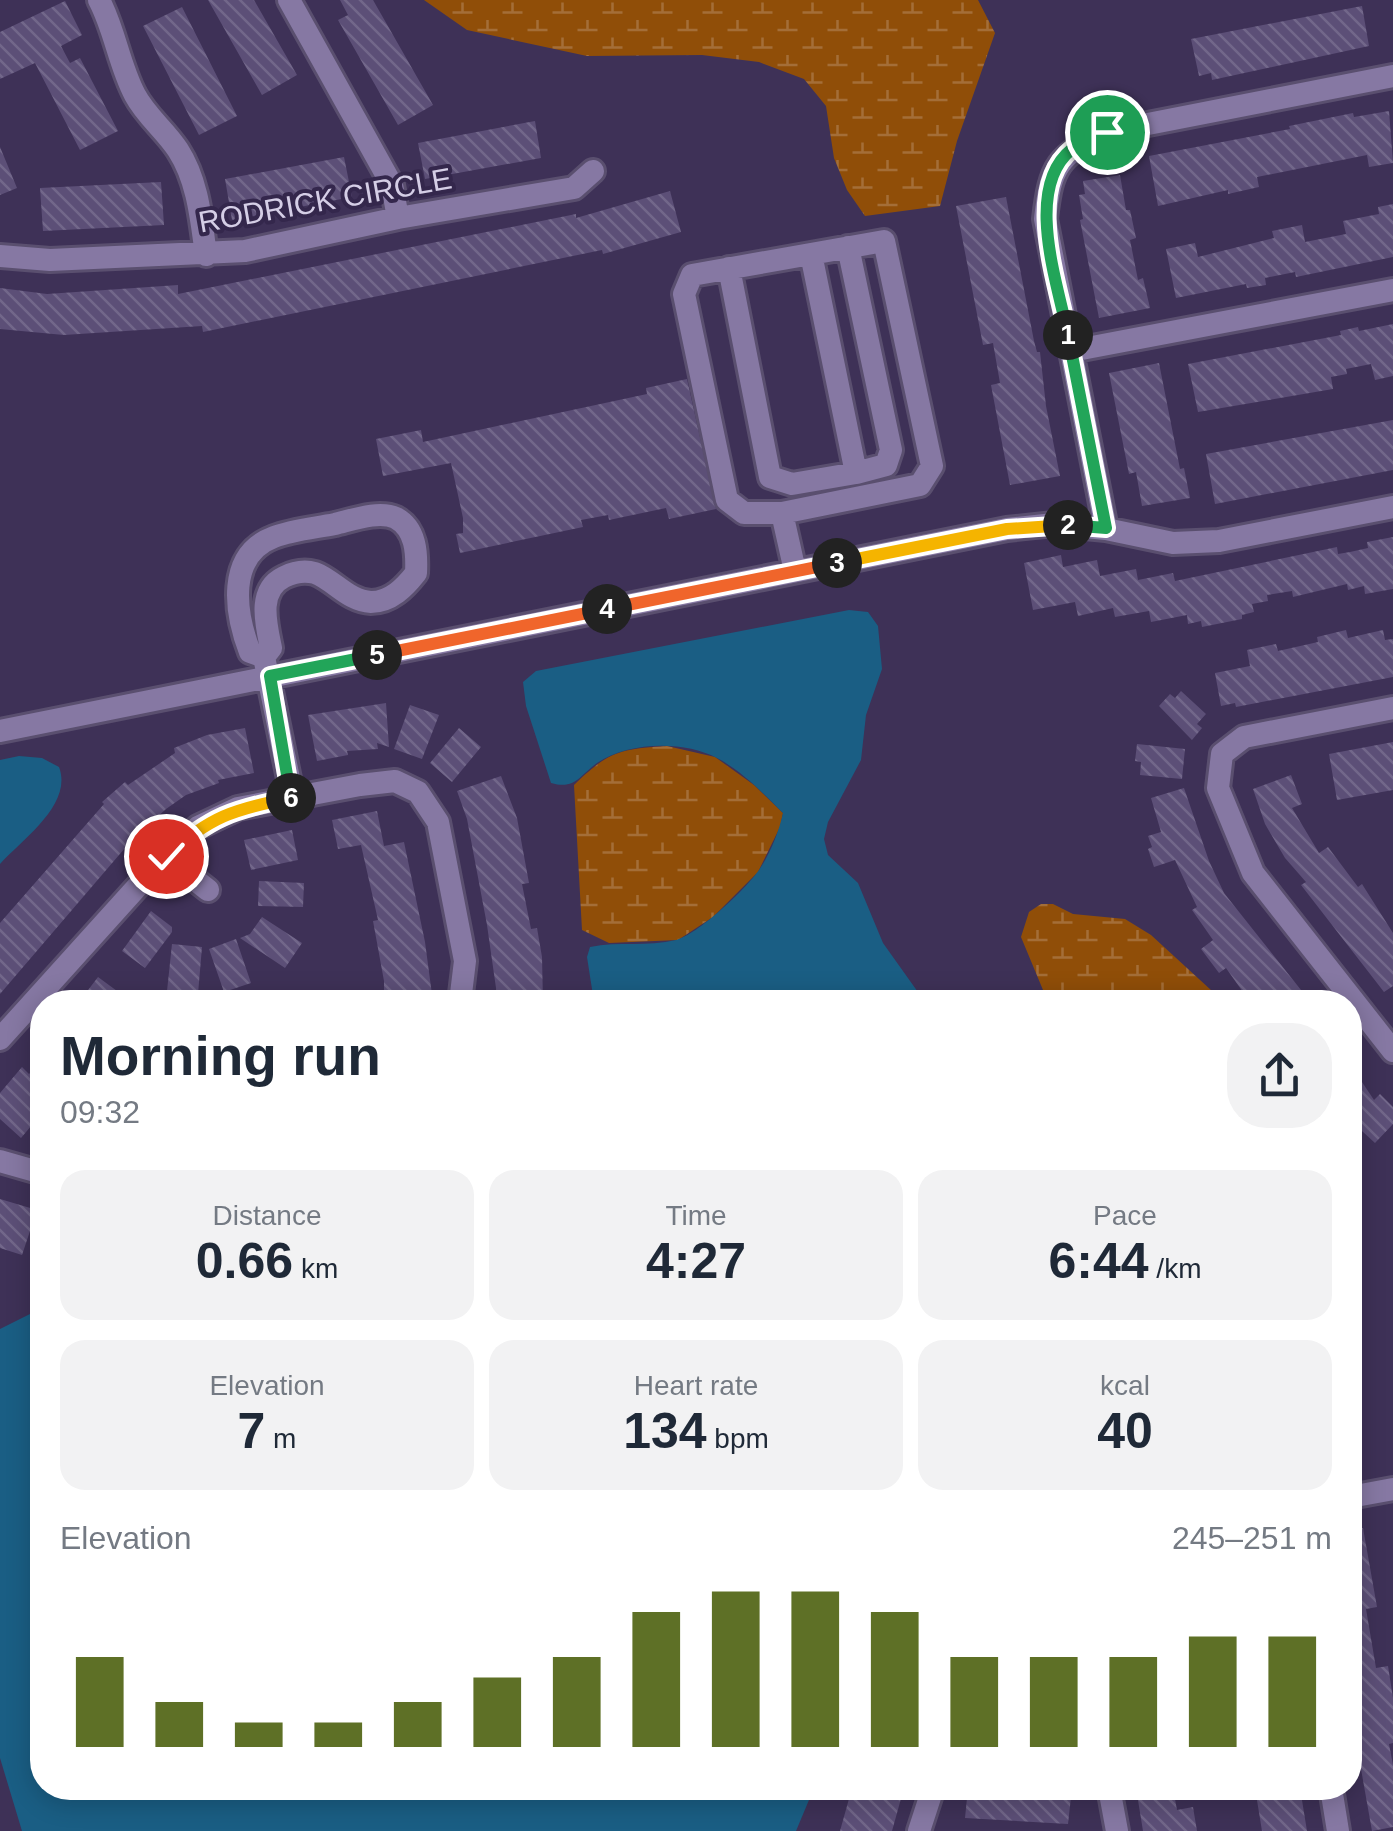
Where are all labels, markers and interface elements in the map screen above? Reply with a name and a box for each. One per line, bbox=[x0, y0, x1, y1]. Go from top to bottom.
pin bbox=[1065, 90, 1150, 175]
icon: arrive bbox=[1080, 105, 1135, 160]
street label: RODRICK CIRCLE bbox=[196, 161, 454, 239]
pin: 1 bbox=[1043, 310, 1093, 360]
text: 1 bbox=[1060, 319, 1076, 350]
pin: 2 bbox=[1043, 500, 1093, 550]
text: 2 bbox=[1060, 509, 1076, 540]
pin: 3 bbox=[812, 538, 862, 588]
text: 3 bbox=[829, 547, 845, 578]
pin: 4 bbox=[582, 584, 632, 634]
text: 4 bbox=[599, 593, 615, 624]
pin: 5 bbox=[352, 630, 402, 680]
text: 5 bbox=[369, 639, 385, 670]
pin: 6 bbox=[266, 773, 316, 823]
text: 6 bbox=[283, 782, 299, 813]
pin bbox=[124, 814, 209, 899]
icon: check bbox=[139, 829, 194, 884]
button: share bbox=[1227, 1023, 1332, 1128]
text: Morning run bbox=[60, 1025, 381, 1087]
text: 09:32 bbox=[60, 1094, 140, 1130]
text: Distance bbox=[213, 1200, 321, 1231]
text: Time bbox=[665, 1200, 727, 1231]
text: Pace bbox=[1093, 1200, 1157, 1231]
text: 0.66 bbox=[196, 1233, 293, 1289]
text: 4:27 bbox=[646, 1233, 746, 1289]
text: 6:44 bbox=[1049, 1233, 1149, 1289]
text: km bbox=[293, 1253, 338, 1284]
text: /km bbox=[1149, 1253, 1201, 1284]
text: Elevation bbox=[209, 1370, 325, 1401]
text: Heart rate bbox=[634, 1370, 758, 1401]
text: kcal bbox=[1100, 1370, 1150, 1401]
text: 7 bbox=[238, 1403, 265, 1459]
text: 134 bbox=[623, 1403, 707, 1459]
text: 40 bbox=[1097, 1403, 1153, 1459]
text: m bbox=[265, 1423, 296, 1454]
text: bpm bbox=[707, 1423, 769, 1454]
text: Elevation bbox=[60, 1520, 192, 1556]
text: 245–251 m bbox=[1172, 1520, 1332, 1556]

